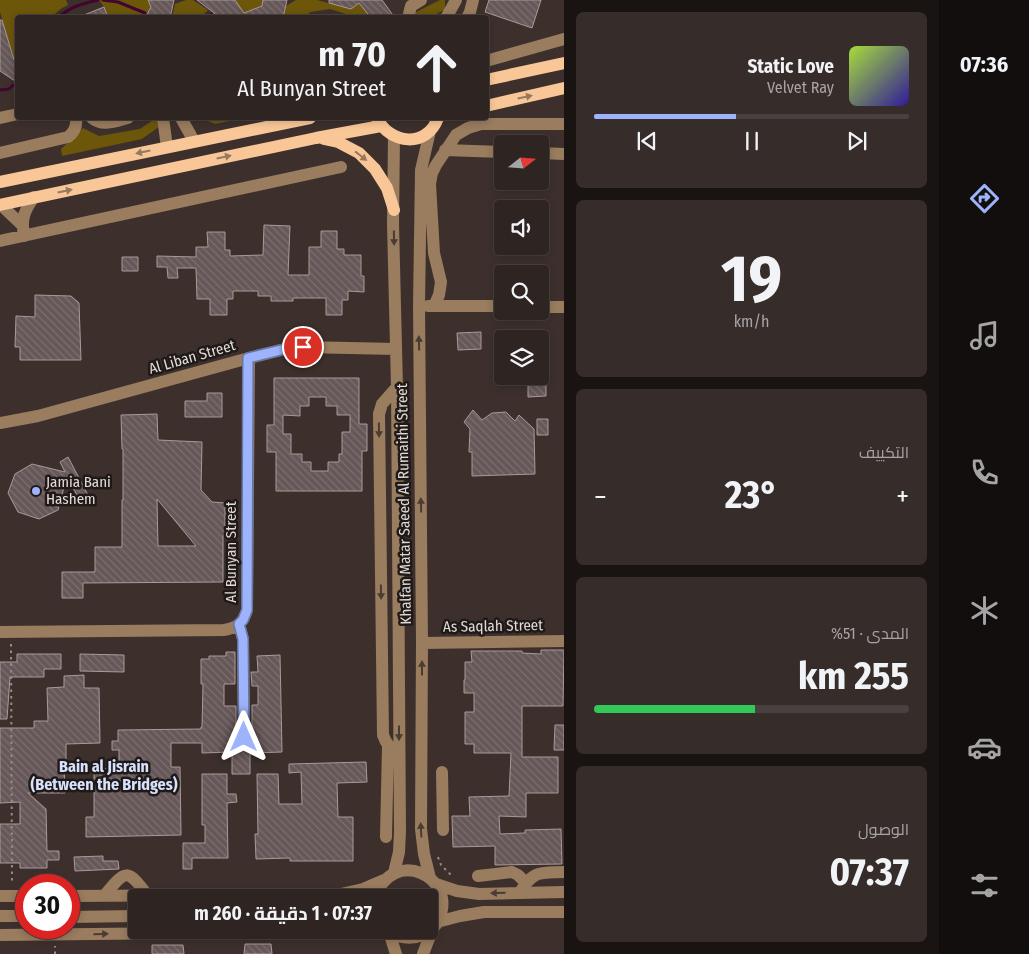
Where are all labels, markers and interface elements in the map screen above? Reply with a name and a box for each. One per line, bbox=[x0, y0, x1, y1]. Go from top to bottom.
text: 70 m bbox=[318, 33, 386, 75]
icon: ahead bbox=[404, 35, 469, 100]
text: 07:36 bbox=[960, 51, 1008, 78]
text: Static Love bbox=[747, 55, 834, 78]
text: Al Bunyan Street bbox=[237, 75, 386, 102]
text: Velvet Ray bbox=[767, 78, 834, 97]
one-way arrow bbox=[518, 92, 534, 100]
icon: previous bbox=[633, 127, 661, 155]
icon: pause bbox=[738, 127, 766, 155]
icon: next bbox=[843, 127, 871, 155]
north arrow bbox=[494, 135, 549, 190]
map controls bbox=[494, 135, 549, 385]
one-way arrow bbox=[135, 148, 150, 156]
one-way arrow bbox=[354, 150, 367, 161]
one-way arrow bbox=[216, 153, 231, 161]
icon: directions bbox=[967, 181, 1002, 216]
one-way arrow bbox=[57, 187, 72, 195]
button: sound bbox=[494, 200, 549, 255]
one-way arrow bbox=[390, 230, 398, 246]
text: 19 bbox=[721, 240, 782, 318]
button: search bbox=[494, 265, 549, 320]
text: km/h bbox=[734, 312, 769, 331]
icon: music bbox=[967, 318, 1002, 353]
pin bbox=[282, 326, 324, 368]
button: layers bbox=[494, 330, 549, 385]
icon: arrive bbox=[289, 333, 317, 361]
one-way arrow bbox=[415, 334, 423, 350]
street label: Al Liban Street bbox=[147, 336, 237, 378]
street label: Khalfan Matar Saeed Al Rumaithi Street bbox=[393, 383, 415, 625]
one-way arrow bbox=[375, 422, 383, 438]
text: التكييف bbox=[859, 443, 909, 462]
icon: phone bbox=[967, 455, 1002, 490]
text: 23° bbox=[725, 472, 778, 518]
place label: Jamia Bani Hashem bbox=[46, 473, 111, 508]
text: − bbox=[594, 480, 607, 513]
text: + bbox=[896, 480, 909, 513]
marker: Jamia Bani Hashem bbox=[30, 485, 42, 497]
one-way arrow bbox=[417, 497, 425, 513]
street label: Al Bunyan Street bbox=[222, 501, 240, 603]
one-way arrow bbox=[377, 585, 385, 601]
icon: climate bbox=[967, 593, 1002, 628]
street label: As Saqlah Street bbox=[443, 616, 543, 636]
text: المدى · 51% bbox=[831, 624, 909, 643]
text: 255 km bbox=[798, 653, 909, 699]
one-way arrow bbox=[418, 659, 426, 675]
position arrow bbox=[217, 710, 269, 762]
one-way arrow bbox=[395, 725, 403, 741]
icon: car bbox=[967, 730, 1002, 765]
district label: Bain al Jisrain (Between the Bridges) bbox=[30, 757, 178, 794]
text: الوصول bbox=[858, 820, 909, 839]
one-way arrow bbox=[417, 822, 425, 838]
text: 07:37 bbox=[829, 849, 909, 895]
icon: filters bbox=[967, 868, 1002, 903]
speed limit sign: 30 bbox=[15, 874, 80, 939]
one-way arrow bbox=[490, 889, 506, 897]
text: 07:37 · 1 دقيقة · 260 m bbox=[194, 902, 372, 925]
one-way arrow bbox=[93, 930, 109, 938]

